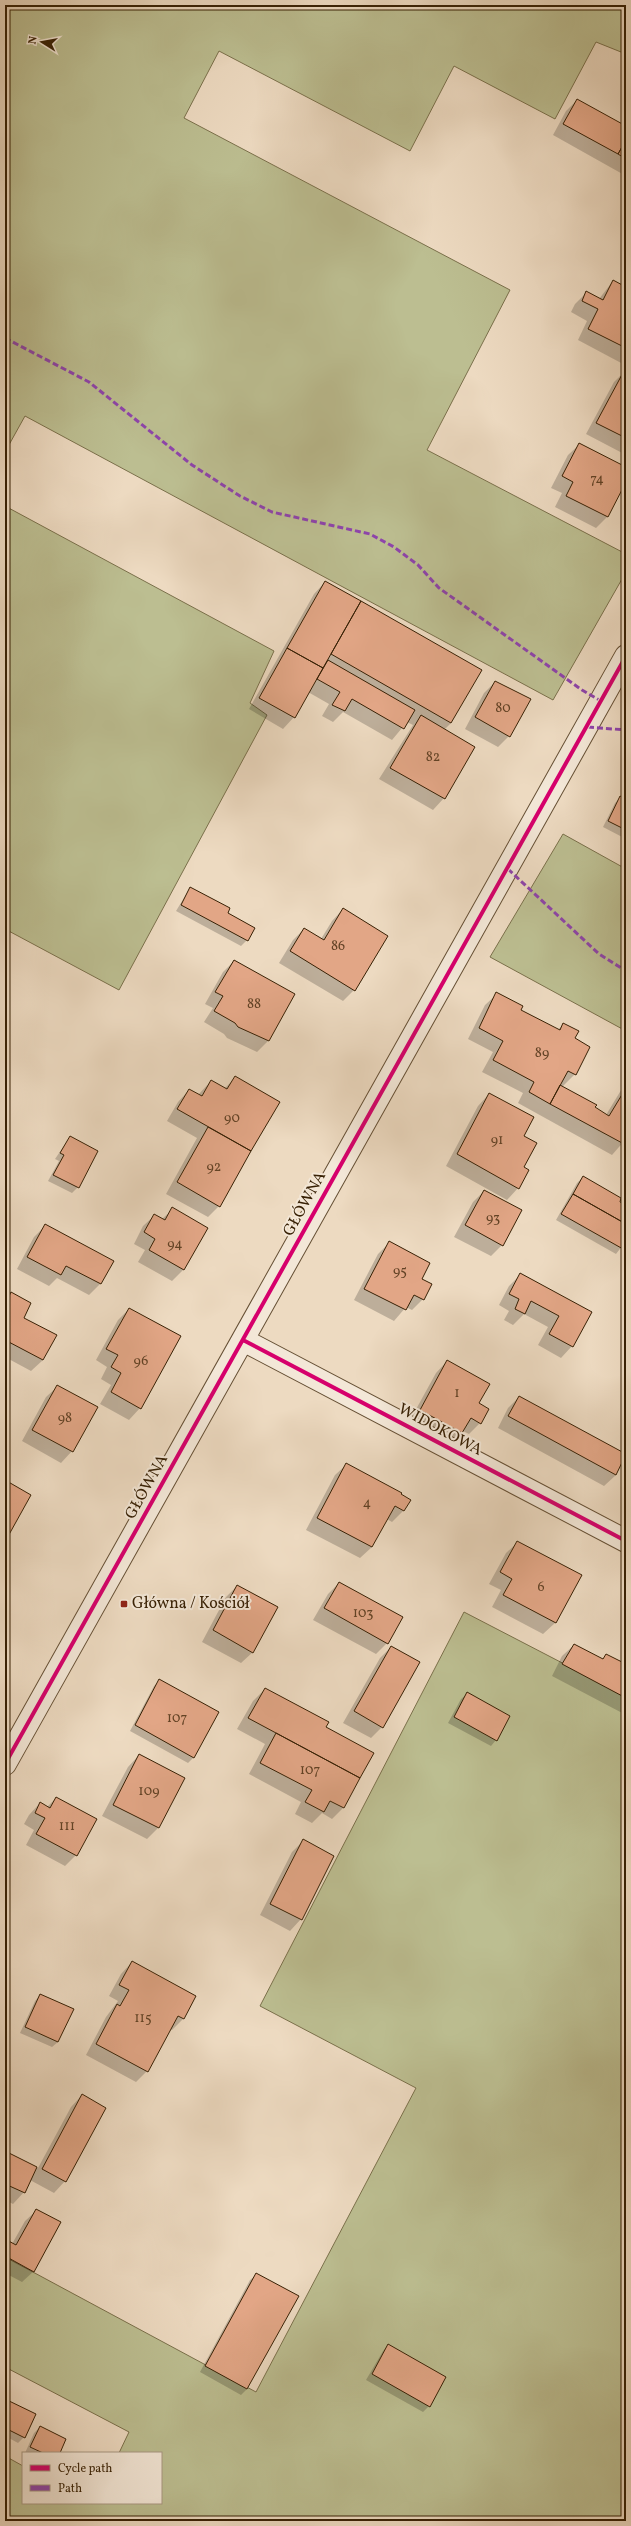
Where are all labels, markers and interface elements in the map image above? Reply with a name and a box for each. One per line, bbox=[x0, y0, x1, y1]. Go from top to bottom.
north arrow bbox=[22, 22, 62, 62]
text: N bbox=[26, 35, 42, 46]
house number: 74 bbox=[590, 470, 604, 489]
house number: 80 bbox=[495, 699, 511, 718]
house number: 82 bbox=[426, 748, 440, 767]
house number: 86 bbox=[331, 937, 345, 956]
house number: 88 bbox=[247, 995, 261, 1014]
house number: 89 bbox=[535, 1044, 549, 1063]
house number: 90 bbox=[224, 1109, 240, 1128]
house number: 91 bbox=[491, 1131, 503, 1150]
house number: 92 bbox=[207, 1158, 221, 1177]
street label: GŁÓWNA bbox=[278, 1168, 332, 1240]
house number: 93 bbox=[486, 1209, 500, 1228]
house number: 94 bbox=[167, 1235, 183, 1254]
house number: 95 bbox=[393, 1262, 407, 1281]
house number: 96 bbox=[134, 1352, 148, 1371]
house number: 1 bbox=[454, 1384, 460, 1403]
street label: WIDOKOWA bbox=[394, 1399, 486, 1461]
house number: 98 bbox=[58, 1409, 72, 1428]
street label: GŁÓWNA bbox=[120, 1451, 174, 1523]
house number: 4 bbox=[363, 1494, 371, 1513]
house number: 6 bbox=[537, 1578, 545, 1597]
place label: Główna / Kościół bbox=[132, 1593, 250, 1615]
marker: Główna / Kościół bbox=[119, 1599, 129, 1609]
house number: 103 bbox=[353, 1604, 373, 1623]
house number: 107 bbox=[167, 1709, 188, 1728]
house number: 107 bbox=[300, 1761, 321, 1780]
house number: 109 bbox=[138, 1782, 160, 1801]
house number: 111 bbox=[59, 1817, 75, 1836]
house number: 115 bbox=[134, 2009, 152, 2028]
legend bbox=[22, 2452, 162, 2504]
text: Cycle path bbox=[58, 2461, 113, 2477]
text: Path bbox=[58, 2481, 82, 2497]

